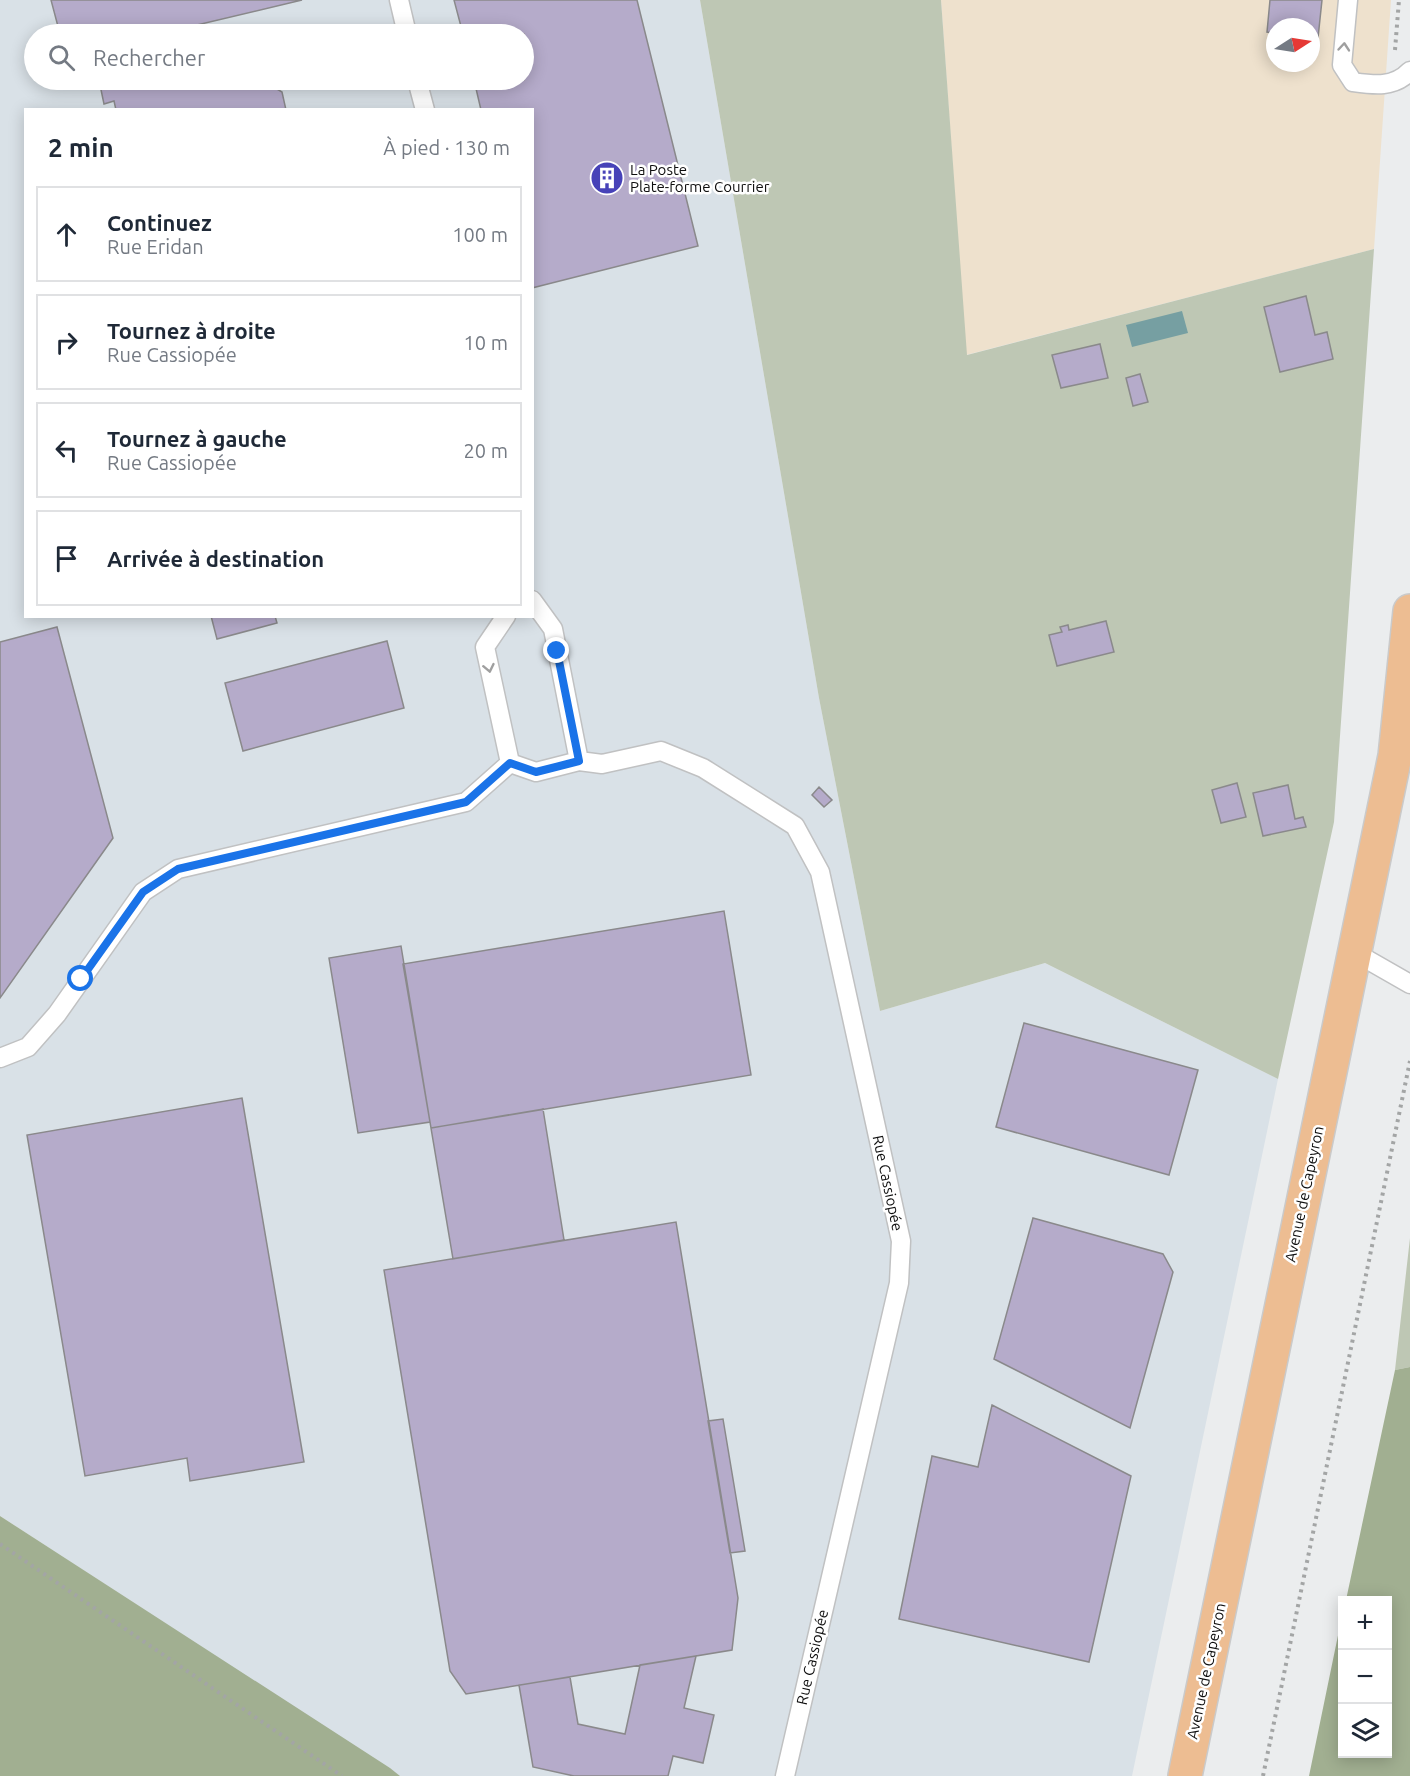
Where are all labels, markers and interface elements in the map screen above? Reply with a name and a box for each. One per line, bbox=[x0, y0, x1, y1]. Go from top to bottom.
north arrow bbox=[1266, 18, 1320, 72]
search box bbox=[24, 24, 534, 90]
icon: search bbox=[45, 41, 78, 74]
one-way arrow bbox=[1337, 42, 1350, 52]
text: Rechercher bbox=[93, 45, 205, 70]
text: 2 min bbox=[48, 133, 114, 162]
text: À pied · 130 m bbox=[383, 136, 510, 159]
building icon: La Poste Plate-forme Courrier bbox=[589, 160, 625, 196]
place label: La Poste Plate-forme Courrier bbox=[630, 161, 770, 195]
text: Continuez bbox=[107, 210, 212, 235]
icon: ahead bbox=[50, 218, 83, 251]
text: 100 m bbox=[452, 223, 508, 246]
text: Rue Eridan bbox=[107, 235, 204, 258]
text: Tournez à droite bbox=[107, 318, 276, 343]
icon: right bbox=[50, 326, 83, 359]
text: 10 m bbox=[464, 331, 508, 354]
text: Rue Cassiopée bbox=[107, 343, 237, 366]
text: Tournez à gauche bbox=[107, 426, 287, 451]
icon: left bbox=[50, 434, 83, 467]
text: 20 m bbox=[464, 439, 508, 462]
text: Rue Cassiopée bbox=[107, 451, 237, 474]
icon: arrive bbox=[50, 542, 83, 575]
text: Arrivée à destination bbox=[107, 546, 324, 571]
route end bbox=[543, 637, 569, 663]
one-way arrow bbox=[482, 663, 495, 673]
route start bbox=[67, 965, 93, 991]
street label: Avenue de Capeyron bbox=[1281, 1124, 1327, 1264]
street label: Rue Cassiopée bbox=[870, 1134, 906, 1232]
map controls bbox=[1338, 1596, 1392, 1758]
button: + bbox=[1338, 1596, 1392, 1650]
street label: Avenue de Capeyron bbox=[1183, 1601, 1229, 1741]
street label: Rue Cassiopée bbox=[793, 1608, 831, 1706]
button: − bbox=[1338, 1650, 1392, 1704]
button: layers bbox=[1338, 1704, 1392, 1758]

